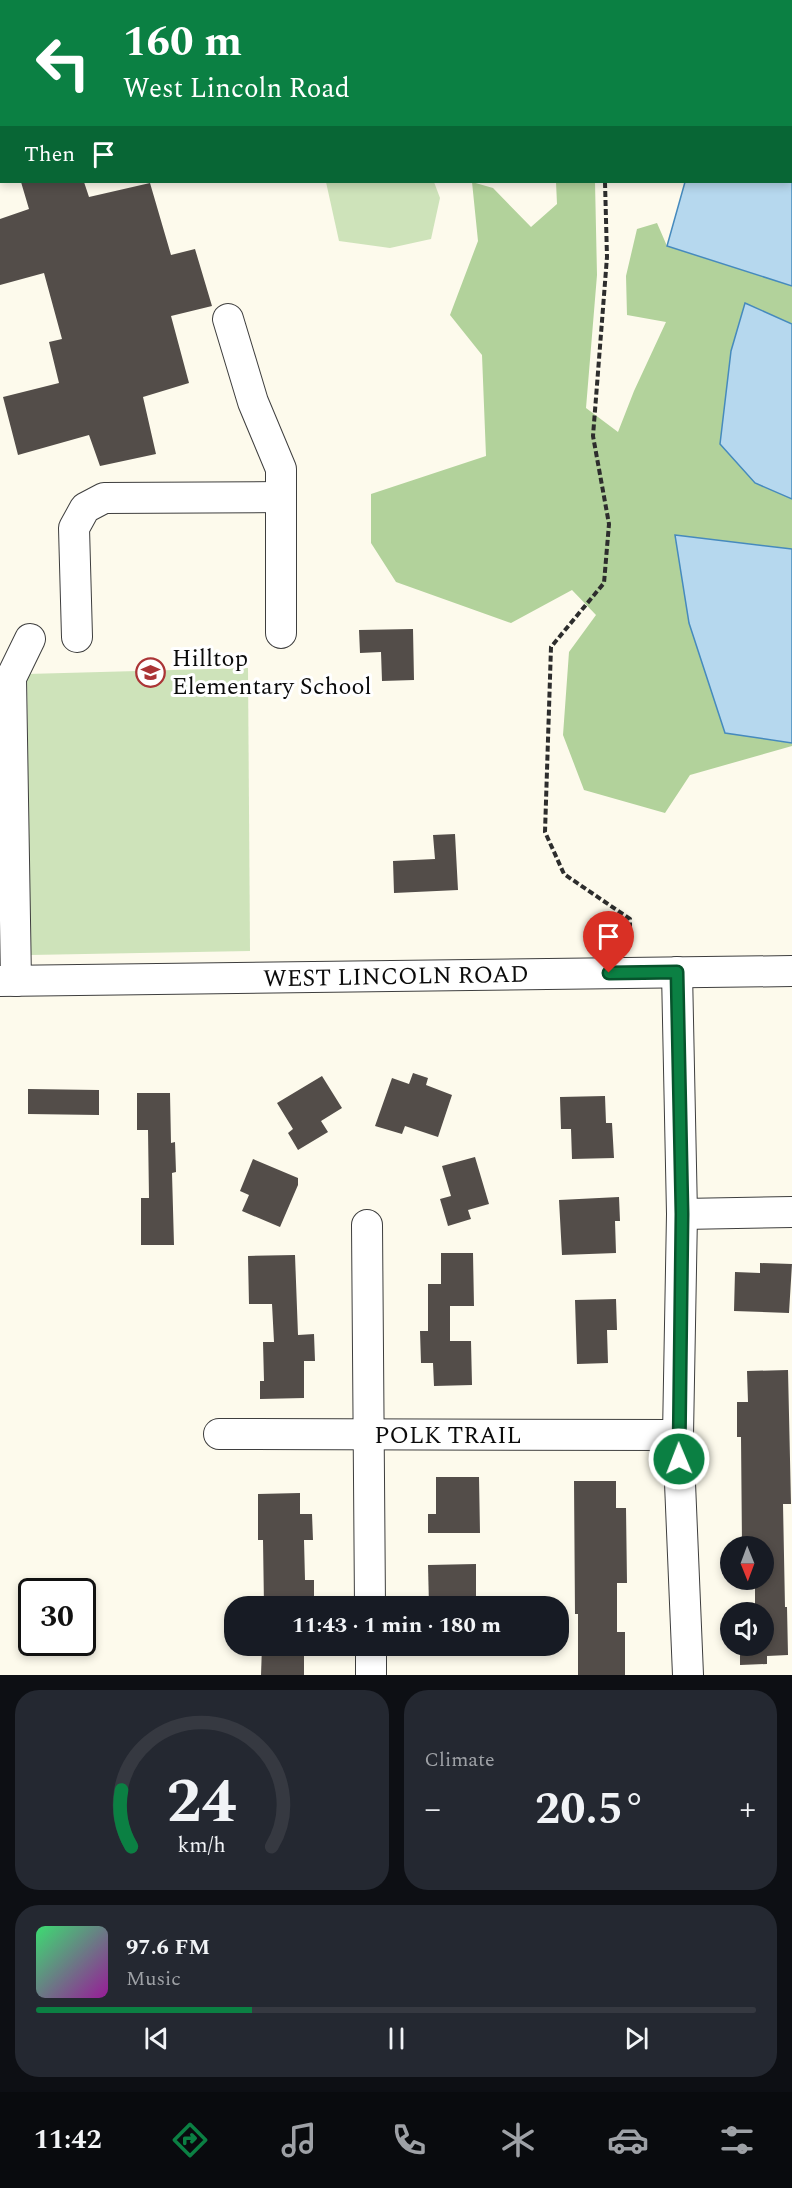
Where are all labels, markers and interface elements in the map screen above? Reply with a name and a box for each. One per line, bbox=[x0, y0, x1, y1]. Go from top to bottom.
text: 160 m bbox=[123, 11, 242, 74]
icon: left bbox=[24, 24, 102, 102]
text: West Lincoln Road bbox=[123, 68, 350, 110]
text: Then bbox=[24, 138, 75, 171]
icon: arrive bbox=[87, 138, 120, 171]
place label: Hilltop Elementary School bbox=[172, 641, 372, 705]
school or university icon: Hilltop Elementary School bbox=[135, 656, 167, 688]
pin bbox=[583, 911, 634, 973]
icon: arrive bbox=[592, 920, 625, 953]
street label: WEST LINCOLN ROAD bbox=[263, 957, 529, 997]
street label: POLK TRAIL bbox=[374, 1418, 522, 1454]
position arrow bbox=[647, 1427, 711, 1491]
north arrow bbox=[720, 1536, 774, 1590]
map controls bbox=[720, 1536, 774, 1656]
speed limit sign: 30 bbox=[18, 1578, 96, 1656]
button: sound bbox=[720, 1602, 774, 1656]
text: 11:43 · 1 min · 180 m bbox=[292, 1609, 501, 1642]
text: Climate bbox=[425, 1745, 495, 1775]
text: 24 bbox=[167, 1755, 237, 1850]
text: 20.5° bbox=[535, 1775, 645, 1844]
text: − bbox=[425, 1784, 441, 1834]
text: + bbox=[739, 1784, 756, 1834]
text: km/h bbox=[178, 1829, 226, 1862]
text: 97.6 FM bbox=[126, 1931, 210, 1964]
text: Music bbox=[126, 1964, 181, 1994]
icon: previous bbox=[140, 2022, 173, 2055]
icon: pause bbox=[380, 2022, 413, 2055]
icon: next bbox=[620, 2022, 653, 2055]
text: 11:42 bbox=[34, 2119, 102, 2161]
icon: directions bbox=[169, 2119, 211, 2161]
icon: music bbox=[278, 2119, 320, 2161]
icon: phone bbox=[388, 2119, 430, 2161]
icon: climate bbox=[497, 2119, 539, 2161]
icon: car bbox=[607, 2119, 649, 2161]
icon: filters bbox=[716, 2119, 758, 2161]

